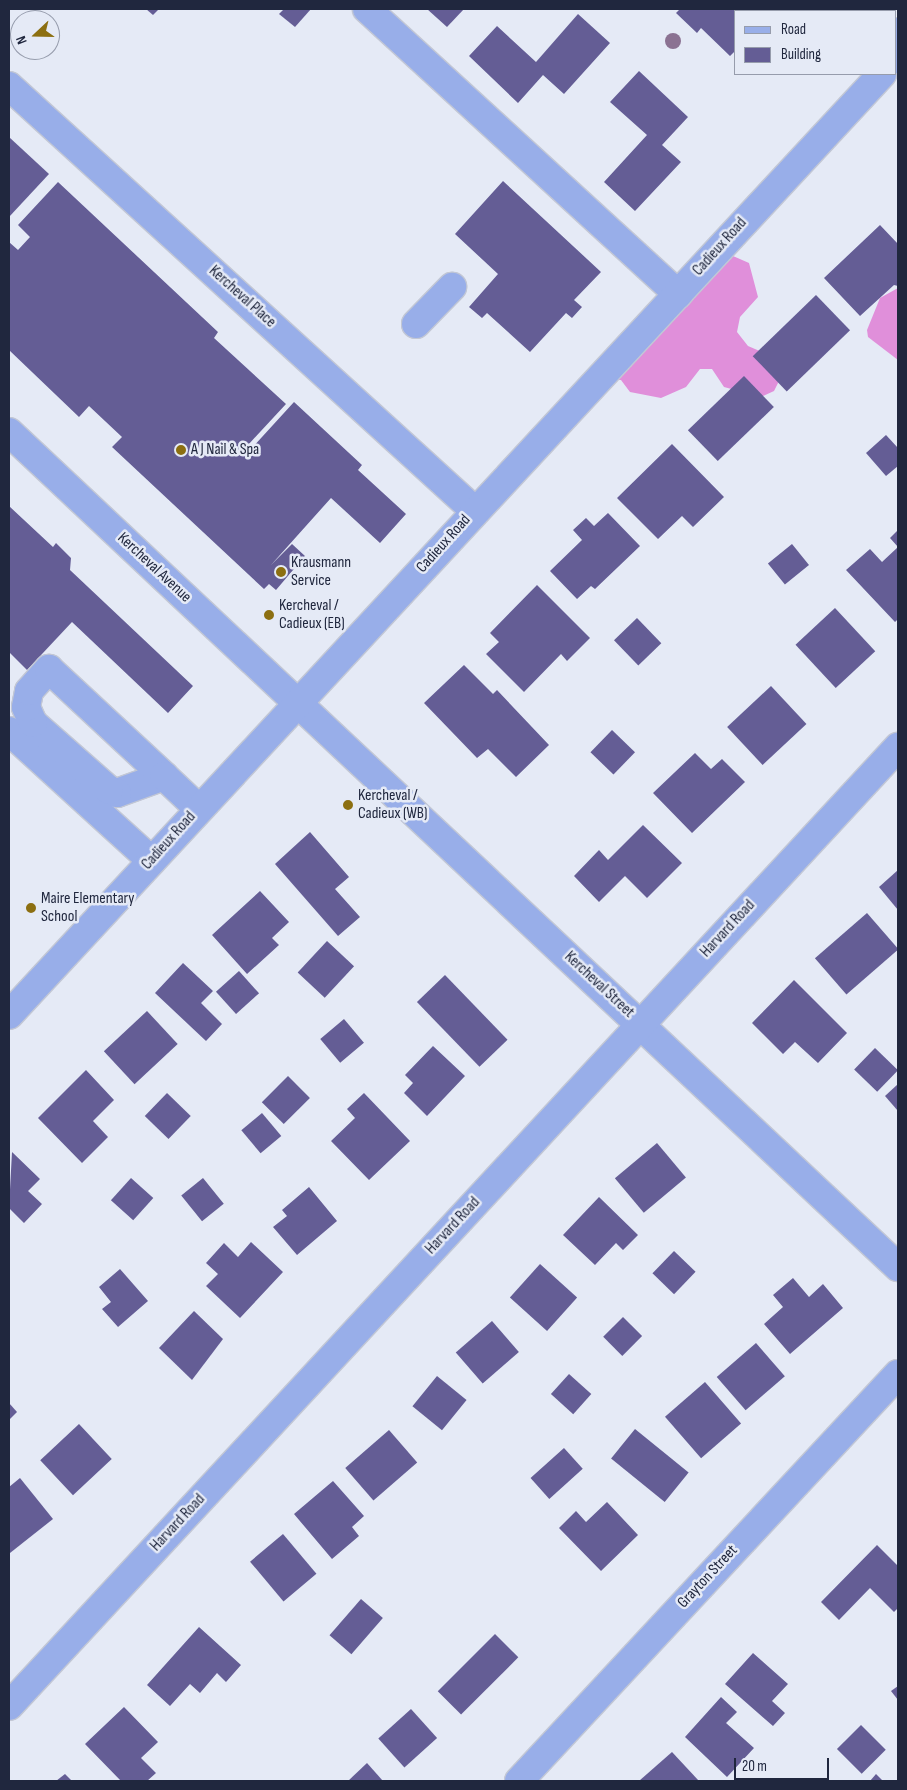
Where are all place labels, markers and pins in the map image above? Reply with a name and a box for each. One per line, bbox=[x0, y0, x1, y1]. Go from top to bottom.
place label: A J Nail & Spa bbox=[191, 440, 259, 460]
marker: A J Nail & Spa bbox=[175, 444, 187, 456]
place label: Krausmann Service bbox=[291, 553, 351, 591]
marker: Krausmann Service bbox=[275, 566, 287, 578]
place label: Kercheval / Cadieux (EB) bbox=[279, 596, 345, 634]
marker: Kercheval / Cadieux (EB) bbox=[263, 609, 275, 621]
place label: Kercheval / Cadieux (WB) bbox=[358, 786, 427, 824]
marker: Kercheval / Cadieux (WB) bbox=[342, 799, 354, 811]
place label: Maire Elementary School bbox=[41, 889, 134, 927]
marker: Maire Elementary School bbox=[25, 902, 37, 914]

